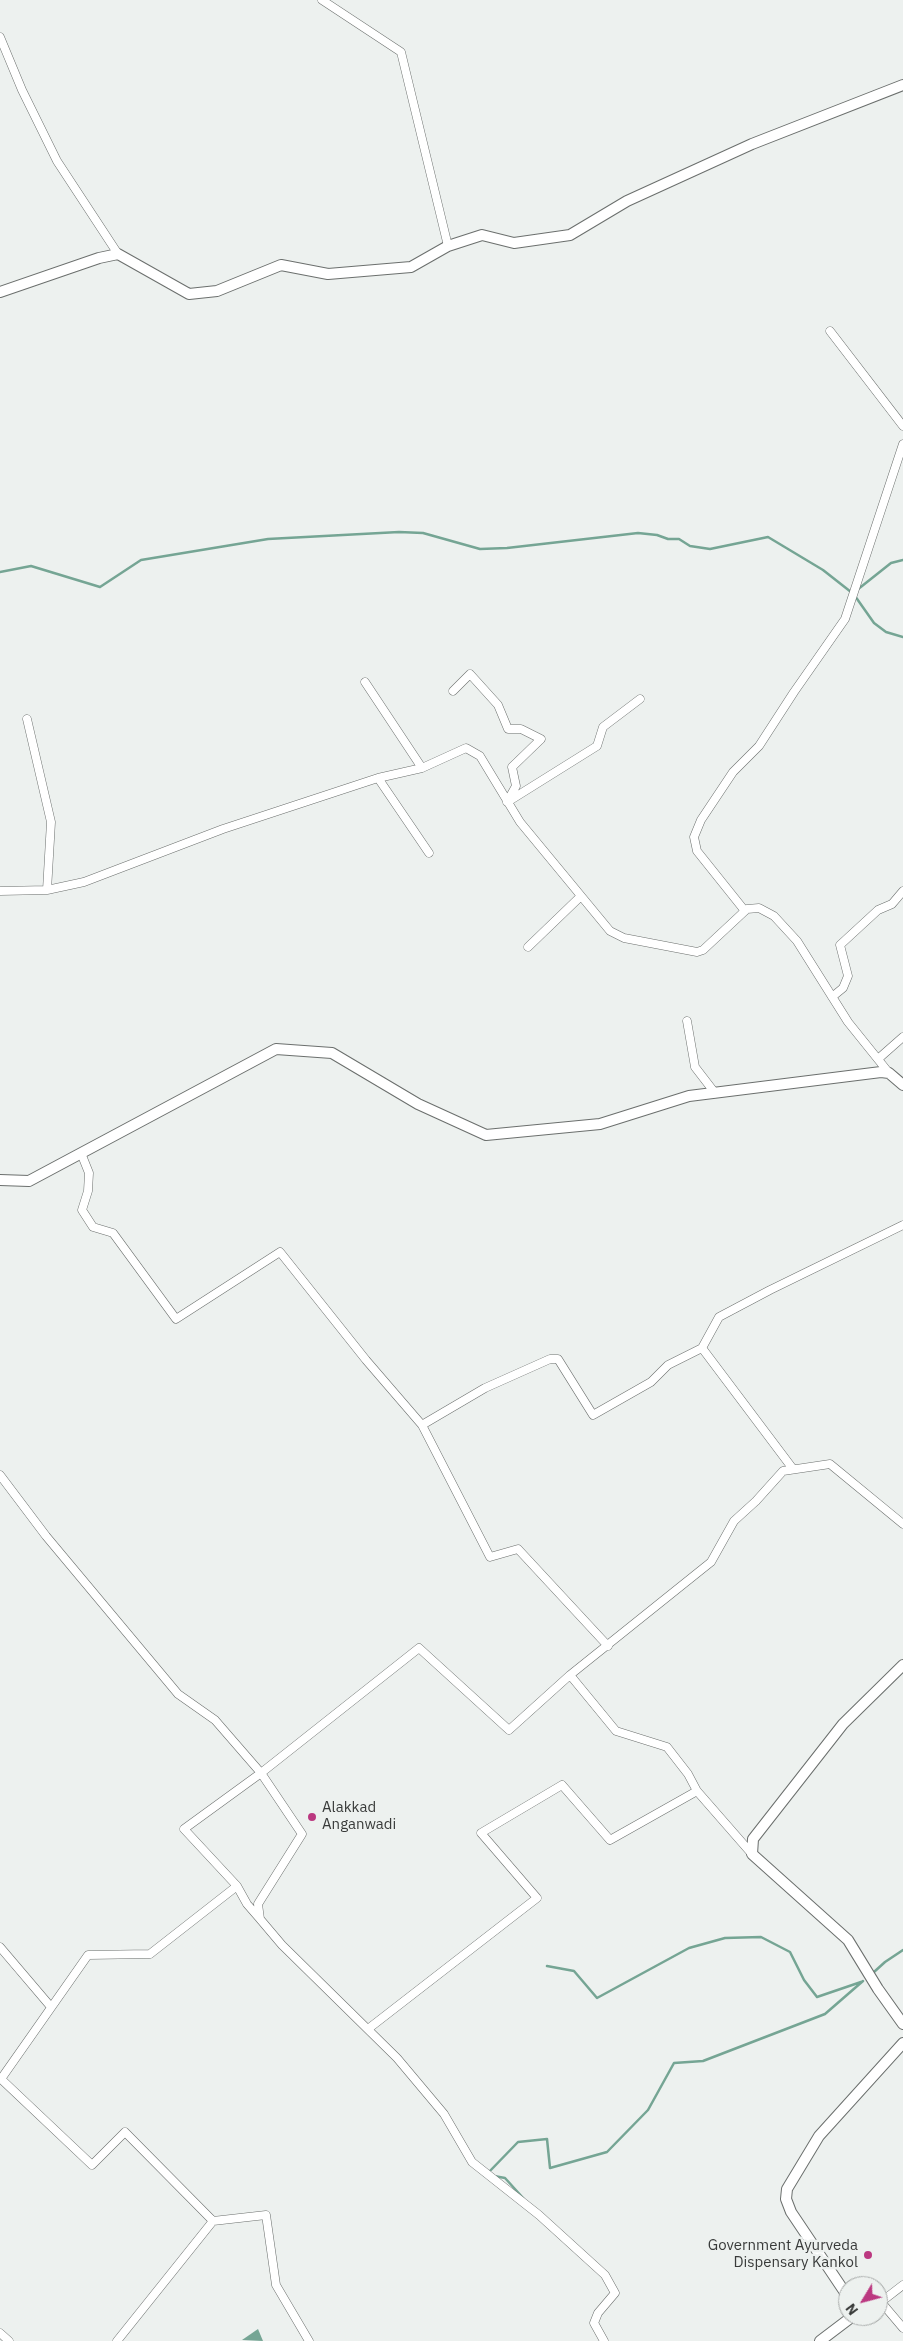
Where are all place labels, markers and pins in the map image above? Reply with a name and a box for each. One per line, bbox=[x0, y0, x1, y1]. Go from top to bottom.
place label: Alakkad Anganwadi bbox=[322, 1799, 396, 1834]
marker: Alakkad Anganwadi bbox=[306, 1811, 318, 1823]
place label: Government Ayurveda Dispensary Kankol bbox=[708, 2237, 858, 2272]
marker: Government Ayurveda Dispensary Kankol bbox=[862, 2249, 874, 2261]

